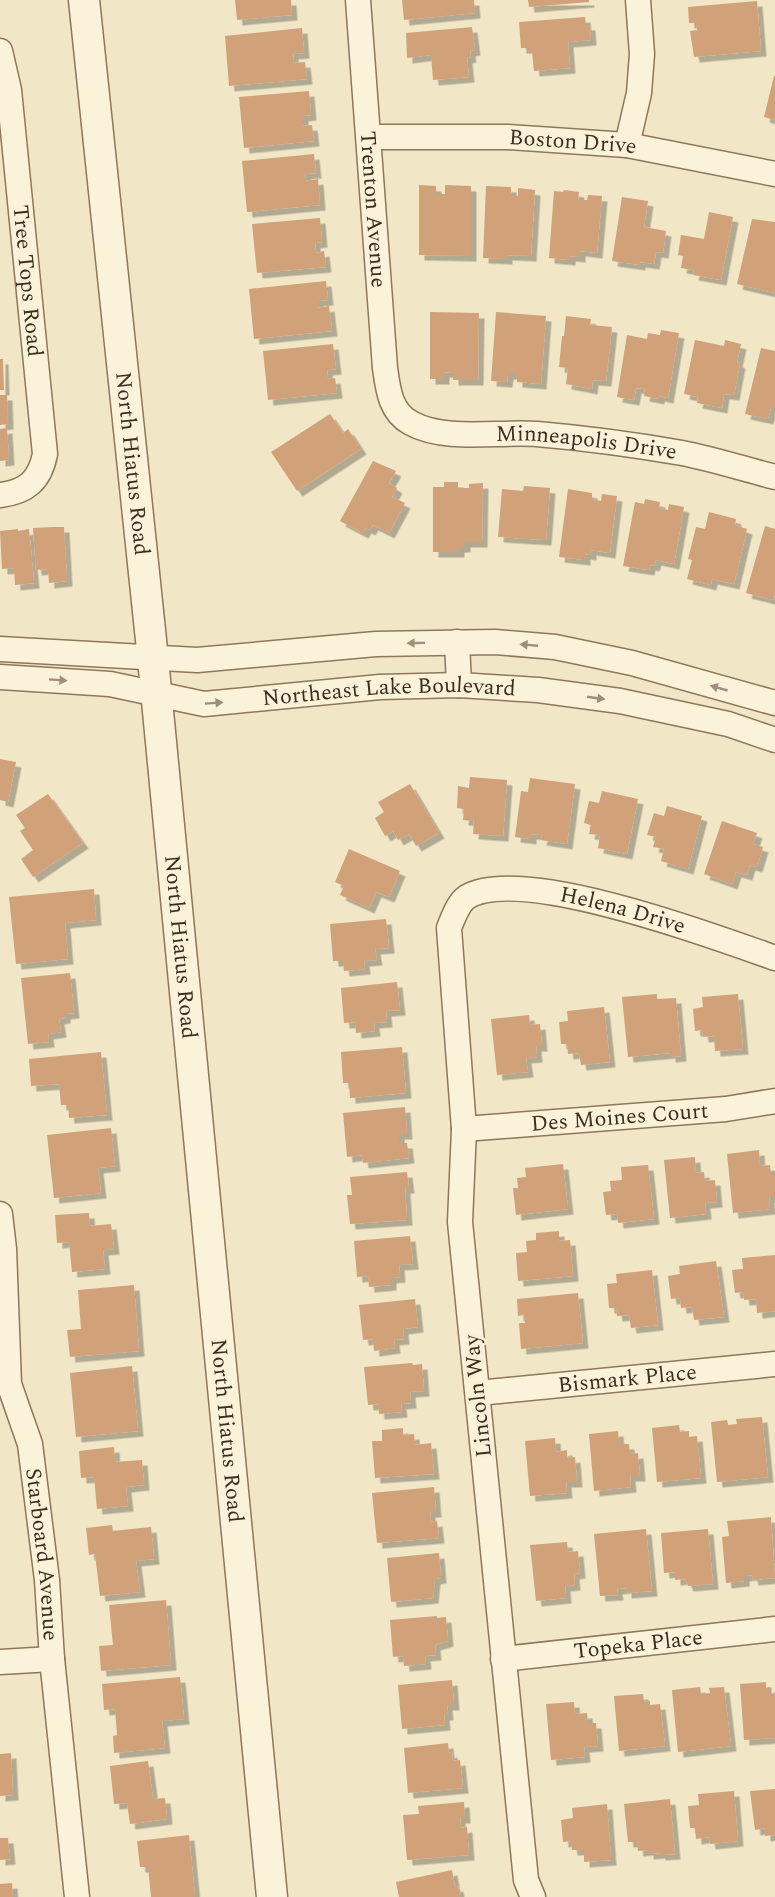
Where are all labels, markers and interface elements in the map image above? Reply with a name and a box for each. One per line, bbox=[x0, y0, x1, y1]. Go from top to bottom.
street label: Boston Drive bbox=[508, 121, 640, 163]
street label: Trenton Avenue bbox=[351, 130, 396, 289]
street label: Tree Tops Road bbox=[4, 204, 52, 359]
street label: North Hiatus Road bbox=[107, 370, 159, 557]
street label: Minneapolis Drive bbox=[495, 417, 679, 468]
one-way arrow bbox=[406, 638, 425, 648]
one-way arrow bbox=[519, 640, 538, 650]
street label: Northeast Lake Boulevard bbox=[261, 668, 517, 715]
one-way arrow bbox=[49, 676, 68, 685]
one-way arrow bbox=[710, 682, 728, 692]
one-way arrow bbox=[587, 693, 606, 702]
one-way arrow bbox=[205, 698, 224, 708]
street label: North Hiatus Road bbox=[155, 854, 206, 1041]
street label: Helena Drive bbox=[557, 878, 690, 943]
street label: Des Moines Court bbox=[530, 1094, 710, 1140]
street label: Lincoln Way bbox=[455, 1332, 501, 1459]
street label: North Hiatus Road bbox=[202, 1337, 252, 1524]
street label: Bismark Place bbox=[556, 1355, 698, 1402]
street label: Starboard Avenue bbox=[17, 1466, 67, 1642]
street label: Topeka Place bbox=[572, 1621, 704, 1668]

